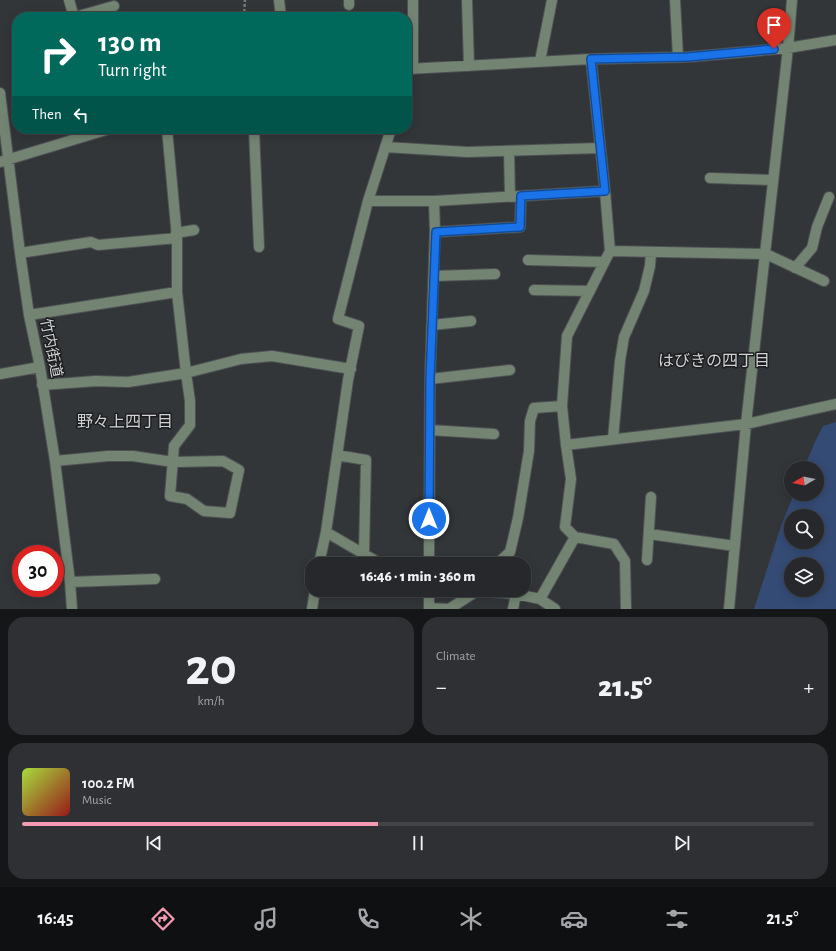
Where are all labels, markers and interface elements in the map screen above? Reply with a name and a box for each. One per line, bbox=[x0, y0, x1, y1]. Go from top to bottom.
pin bbox=[757, 8, 791, 49]
icon: arrive bbox=[763, 14, 785, 36]
icon: right bbox=[32, 28, 84, 80]
text: 130 m bbox=[98, 29, 162, 57]
text: Turn right bbox=[98, 62, 167, 80]
icon: left bbox=[70, 104, 92, 126]
text: Then bbox=[32, 107, 62, 122]
street label: 竹内街道 bbox=[38, 317, 65, 379]
district label: はびきの四丁目 bbox=[658, 352, 770, 369]
district label: 野々上四丁目 bbox=[77, 413, 173, 430]
north arrow bbox=[784, 461, 824, 501]
map controls bbox=[784, 461, 824, 597]
position arrow bbox=[408, 498, 450, 540]
button: search bbox=[784, 509, 824, 549]
speed limit sign: 30 bbox=[12, 545, 64, 597]
button: layers bbox=[784, 557, 824, 597]
text: 16:46 · 1 min · 360 m bbox=[361, 569, 475, 584]
text: 20 bbox=[185, 642, 237, 694]
text: Climate bbox=[436, 650, 475, 663]
text: 21.5° bbox=[598, 672, 652, 702]
text: − bbox=[436, 676, 447, 698]
text: + bbox=[803, 676, 814, 698]
text: km/h bbox=[198, 695, 224, 708]
text: 100.2 FM bbox=[82, 776, 134, 791]
text: Music bbox=[82, 794, 112, 807]
icon: previous bbox=[143, 832, 165, 854]
icon: pause bbox=[407, 832, 429, 854]
icon: next bbox=[671, 832, 693, 854]
icon: directions bbox=[149, 905, 177, 933]
icon: music bbox=[252, 905, 280, 933]
icon: phone bbox=[354, 905, 382, 933]
icon: climate bbox=[457, 905, 485, 933]
icon: car bbox=[560, 905, 588, 933]
icon: filters bbox=[663, 905, 691, 933]
text: 16:45 bbox=[37, 910, 74, 928]
text: 21.5° bbox=[766, 910, 798, 928]

